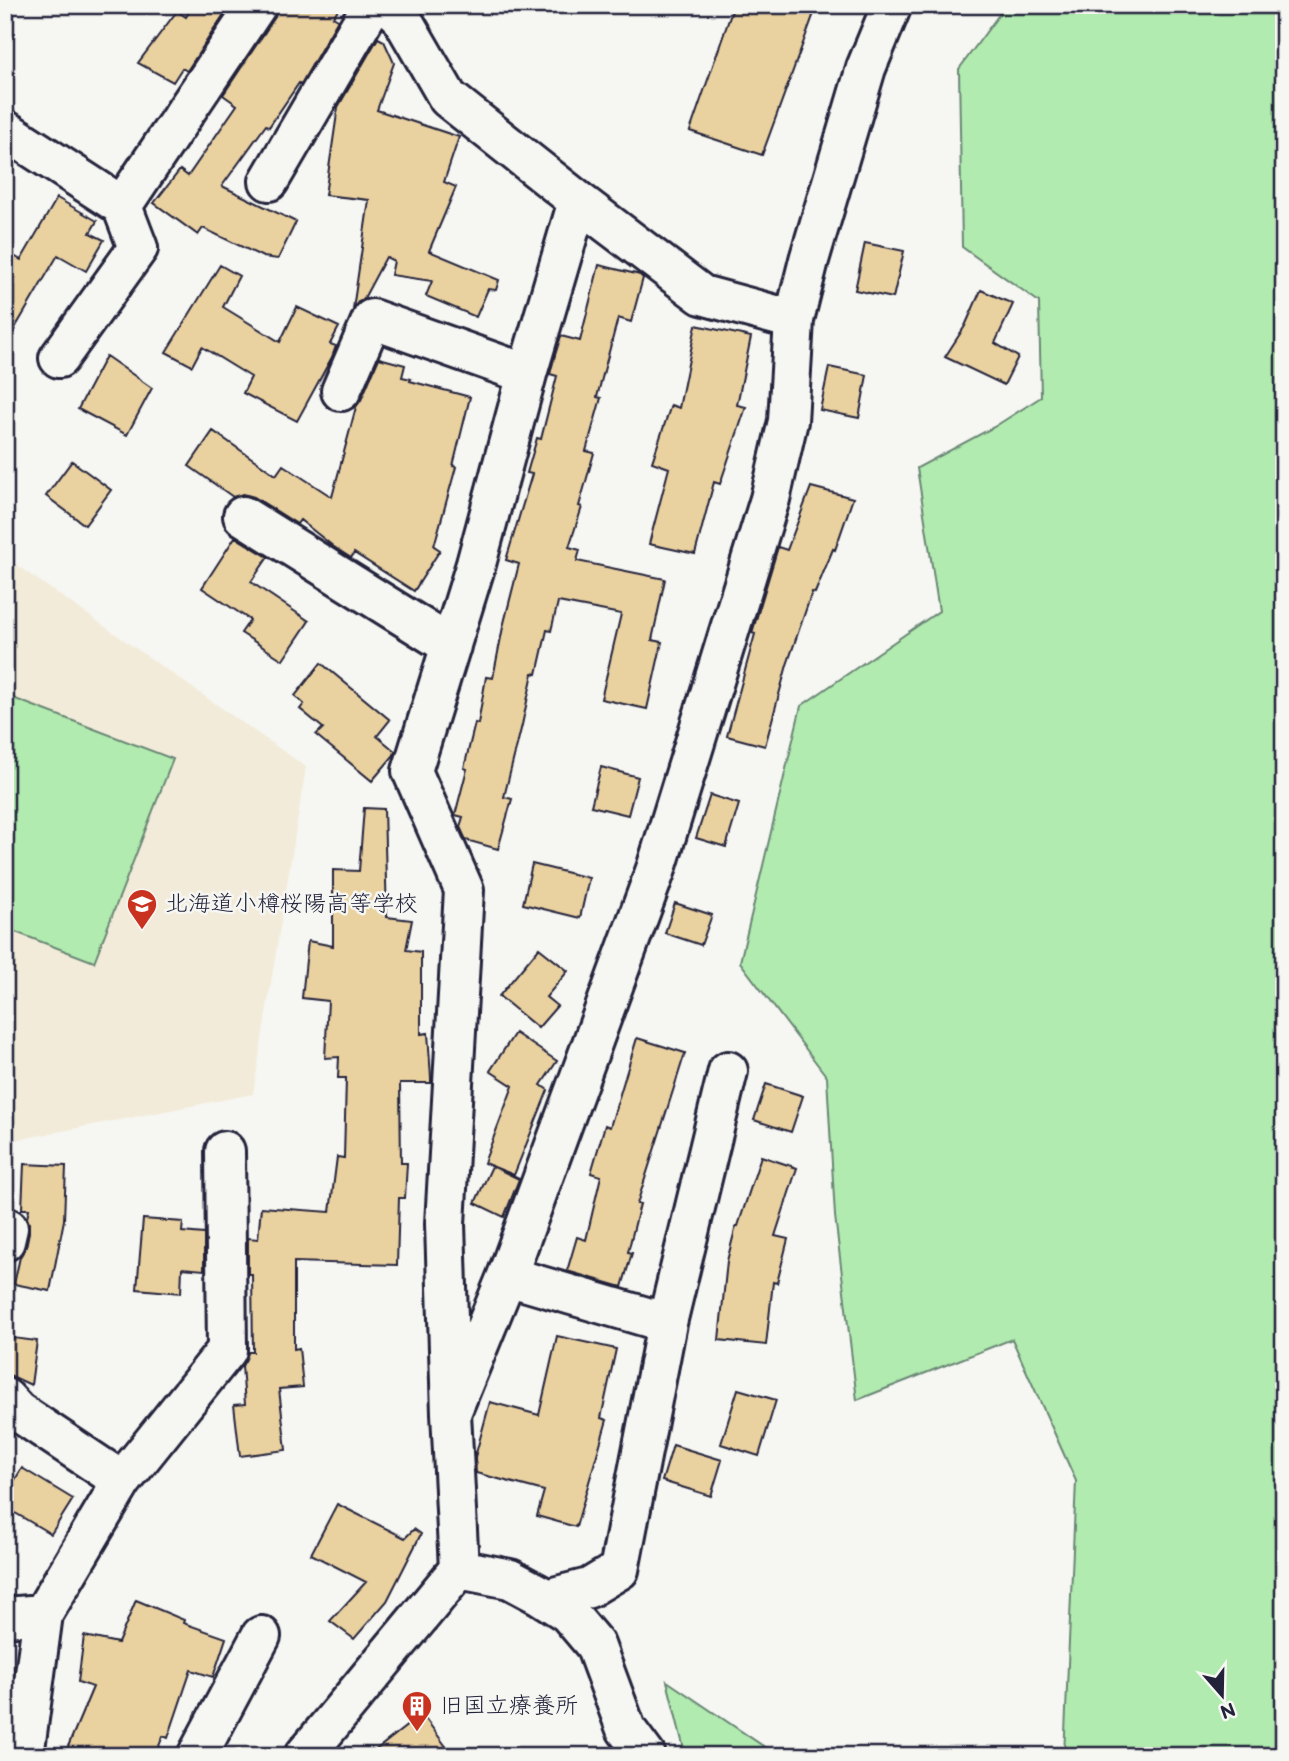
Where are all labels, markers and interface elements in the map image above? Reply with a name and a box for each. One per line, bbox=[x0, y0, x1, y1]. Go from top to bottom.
school or university icon: 北海道小樽桜陽高等学校 bbox=[125, 887, 159, 931]
place label: 北海道小樽桜陽高等学校 bbox=[165, 890, 418, 918]
north arrow bbox=[1188, 1660, 1258, 1730]
building icon: 旧国立療養所 bbox=[400, 1689, 434, 1733]
place label: 旧国立療養所 bbox=[440, 1692, 578, 1720]
text: N bbox=[1217, 1696, 1238, 1723]

